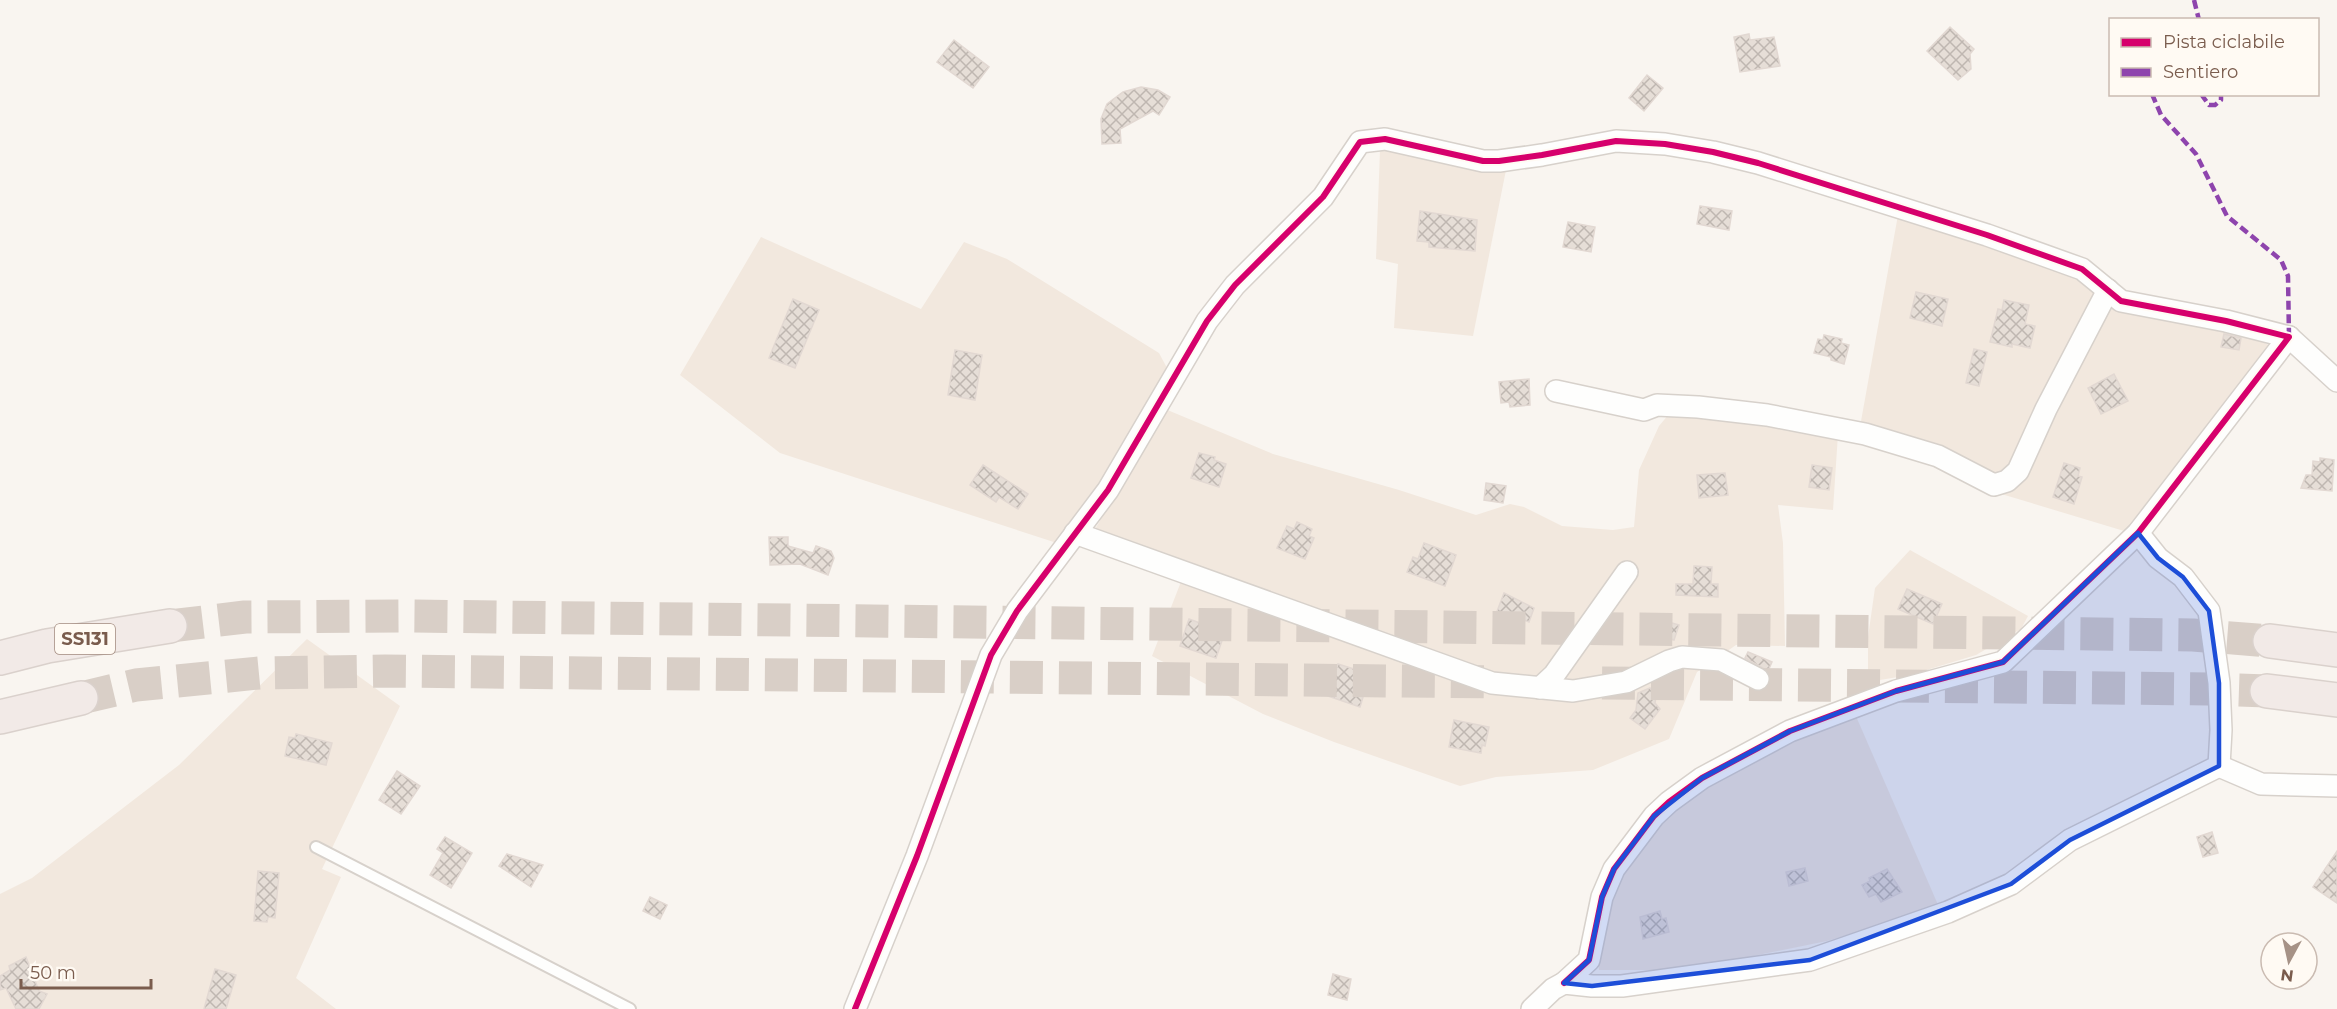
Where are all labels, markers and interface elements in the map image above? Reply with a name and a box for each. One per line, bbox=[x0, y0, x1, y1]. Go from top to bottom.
legend bbox=[2109, 18, 2319, 96]
text: Pista ciclabile bbox=[2163, 31, 2285, 53]
text: Sentiero bbox=[2163, 61, 2238, 83]
road number: SS131 bbox=[55, 624, 115, 654]
north arrow bbox=[2259, 931, 2319, 991]
scale bar bbox=[21, 952, 152, 990]
text: 50 m bbox=[30, 962, 76, 984]
text: N bbox=[2279, 965, 2295, 986]

